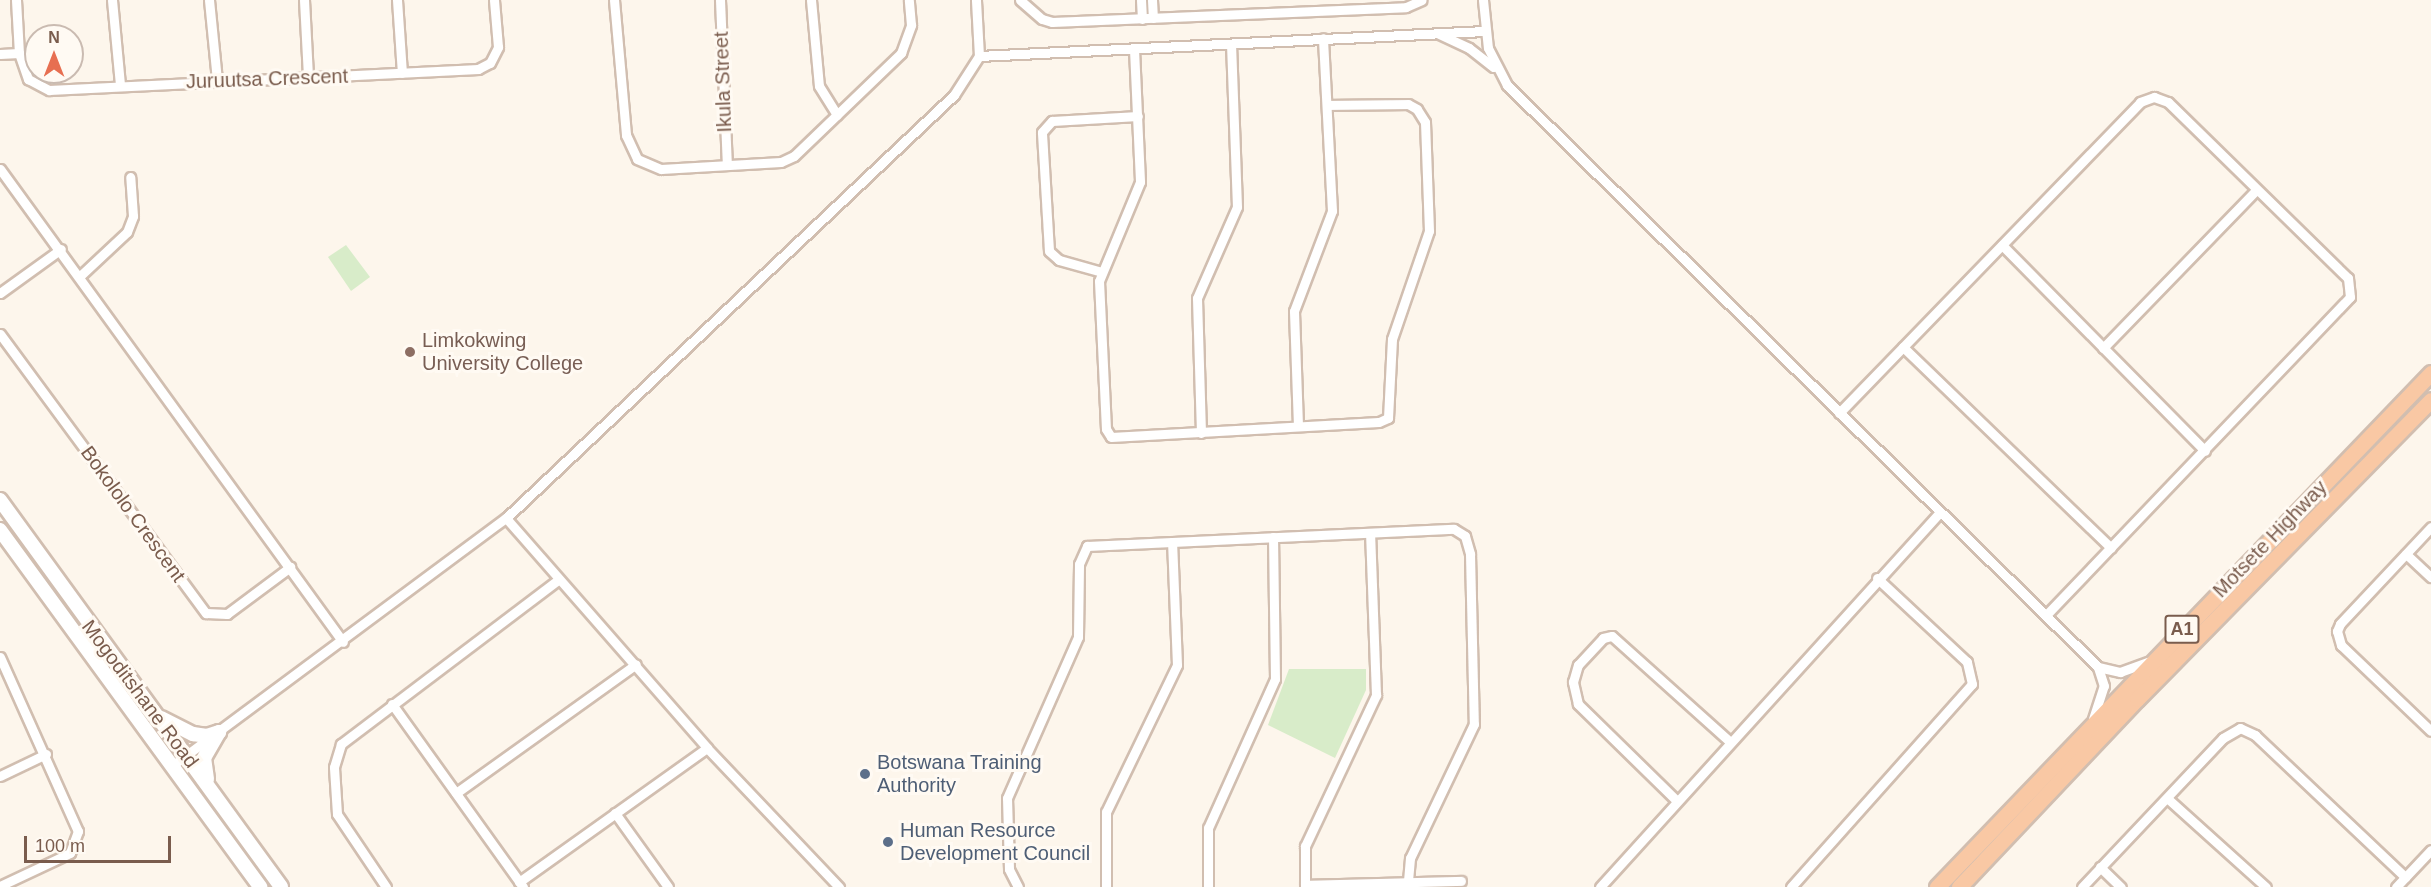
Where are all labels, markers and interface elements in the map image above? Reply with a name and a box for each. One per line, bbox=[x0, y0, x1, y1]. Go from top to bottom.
north arrow bbox=[24, 24, 84, 84]
text: N bbox=[48, 29, 60, 46]
street label: Ikula Street bbox=[709, 31, 737, 133]
street label: Juruutsa Crescent bbox=[185, 64, 349, 94]
place label: Limkokwing University College bbox=[422, 328, 583, 375]
marker: Limkokwing University College bbox=[403, 345, 417, 359]
street label: Bokololo Crescent bbox=[76, 441, 190, 587]
street label: Motsete Highway bbox=[2208, 475, 2332, 603]
road number: A1 bbox=[2164, 614, 2200, 644]
street label: Mogoditshane Road bbox=[77, 615, 203, 773]
place label: Botswana Training Authority bbox=[877, 750, 1042, 797]
marker: Botswana Training Authority bbox=[858, 767, 872, 781]
place label: Human Resource Development Council bbox=[900, 819, 1090, 866]
scale bar bbox=[27, 824, 174, 862]
marker: Human Resource Development Council bbox=[881, 835, 895, 849]
text: 100 m bbox=[35, 836, 85, 856]

